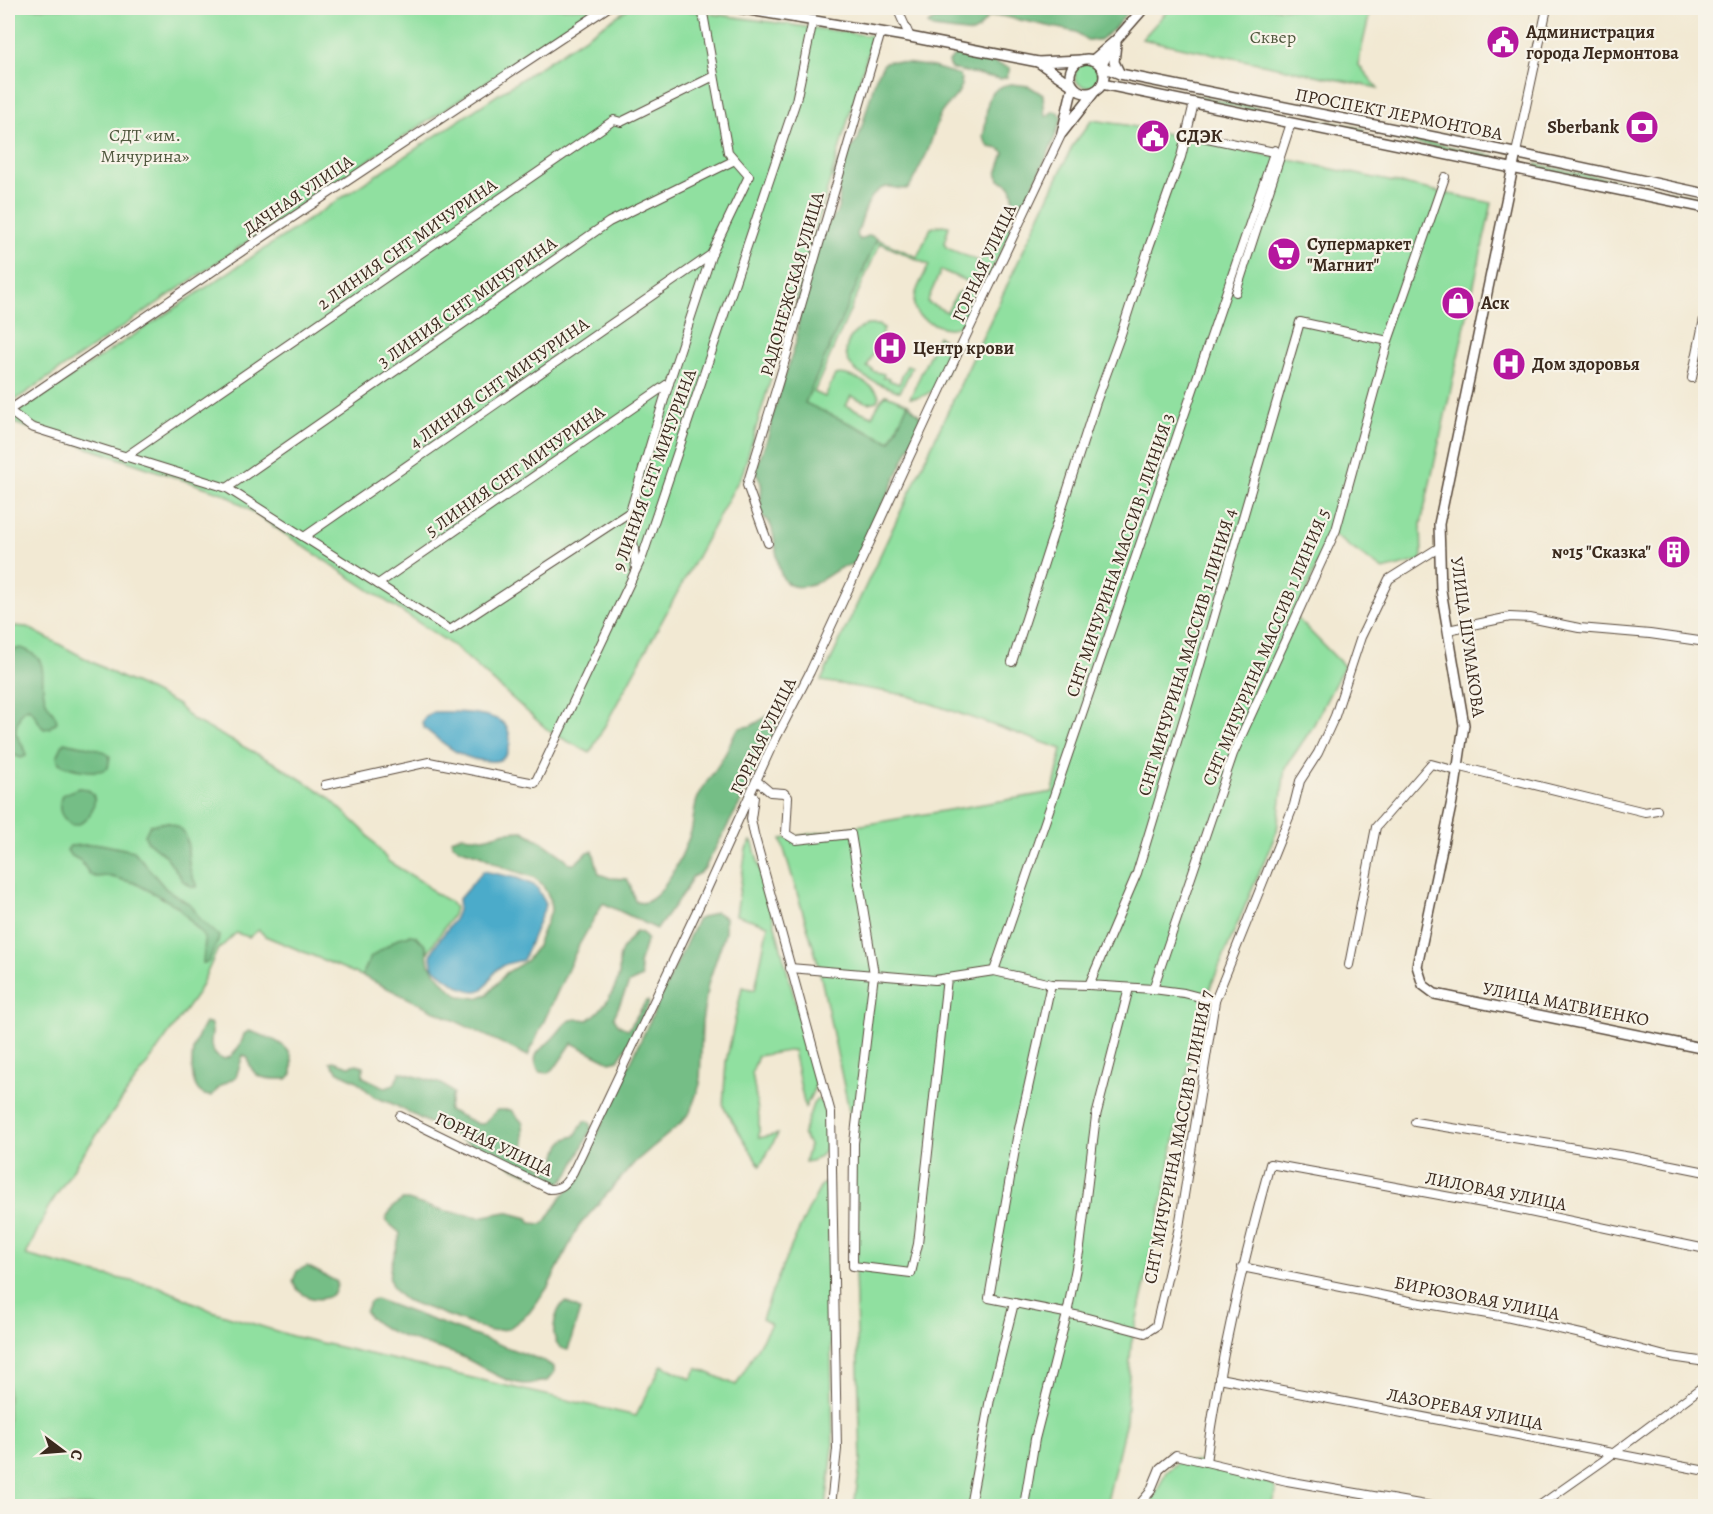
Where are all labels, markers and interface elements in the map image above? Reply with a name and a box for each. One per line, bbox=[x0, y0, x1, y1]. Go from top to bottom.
place label: Администрация города Лермонтова bbox=[1525, 20, 1679, 65]
public building icon: Администрация города Лермонтова bbox=[1485, 24, 1521, 60]
park label: Сквер bbox=[1250, 25, 1296, 49]
street label: ПРОСПЕКТ ЛЕРМОНТОВА bbox=[1293, 82, 1505, 146]
bank icon: Sberbank bbox=[1624, 109, 1660, 145]
place label: Sberbank bbox=[1547, 115, 1620, 139]
public building icon: СДЭК bbox=[1135, 118, 1171, 154]
park label: СДТ «им. Мичурина» bbox=[101, 123, 190, 168]
place label: СДЭК bbox=[1176, 124, 1223, 148]
street label: ДАЧНАЯ УЛИЦА bbox=[238, 149, 358, 241]
street label: 2 ЛИНИЯ СНТ МИЧУРИНА bbox=[312, 172, 502, 315]
street label: РАДОНЕЖСКАЯ УЛИЦА bbox=[754, 189, 830, 379]
street label: ГОРНАЯ УЛИЦА bbox=[946, 200, 1022, 326]
street label: 3 ЛИНИЯ СНТ МИЧУРИНА bbox=[373, 231, 562, 373]
place label: Супермаркет "Магнит" bbox=[1307, 232, 1411, 277]
supermarket icon: Супермаркет "Магнит" bbox=[1266, 236, 1302, 272]
shop icon: Аск bbox=[1440, 285, 1476, 321]
place label: Аск bbox=[1480, 291, 1510, 315]
street label: 4 ЛИНИЯ СНТ МИЧУРИНА bbox=[404, 312, 594, 454]
hospital icon: Центр крови bbox=[872, 330, 908, 366]
place label: Центр крови bbox=[913, 336, 1014, 360]
hospital icon: Дом здоровья bbox=[1491, 346, 1527, 382]
place label: Дом здоровья bbox=[1532, 352, 1640, 376]
street label: 9 ЛИНИЯ СНТ МИЧУРИНА bbox=[606, 365, 702, 575]
street label: 5 ЛИНИЯ СНТ МИЧУРИНА bbox=[421, 400, 610, 542]
street label: СНТ МИЧУРИНА МАССИВ 1 ЛИНИЯ 3 bbox=[1060, 410, 1180, 700]
street label: СНТ МИЧУРИНА МАССИВ 1 ЛИНИЯ 4 bbox=[1132, 505, 1242, 799]
street label: СНТ МИЧУРИНА МАССИВ 1 ЛИНИЯ 5 bbox=[1197, 505, 1335, 789]
building icon: №15 "Сказка" bbox=[1656, 534, 1692, 570]
place label: №15 "Сказка" bbox=[1551, 540, 1651, 564]
street label: УЛИЦА ШУМАКОВА bbox=[1445, 555, 1491, 719]
street label: ГОРНАЯ УЛИЦА bbox=[724, 673, 802, 799]
street label: УЛИЦА МАТВИЕНКО bbox=[1481, 976, 1651, 1032]
street label: СНТ МИЧУРИНА МАССИВ 1 ЛИНИЯ 7 bbox=[1138, 988, 1218, 1286]
street label: ГОРНАЯ УЛИЦА bbox=[431, 1106, 557, 1182]
street label: ЛИЛОВАЯ УЛИЦА bbox=[1423, 1166, 1569, 1217]
street label: БИРЮЗОВАЯ УЛИЦА bbox=[1392, 1270, 1562, 1326]
street label: ЛАЗОРЕВАЯ УЛИЦА bbox=[1385, 1382, 1546, 1436]
north arrow bbox=[33, 1421, 93, 1481]
text: С bbox=[64, 1447, 88, 1463]

